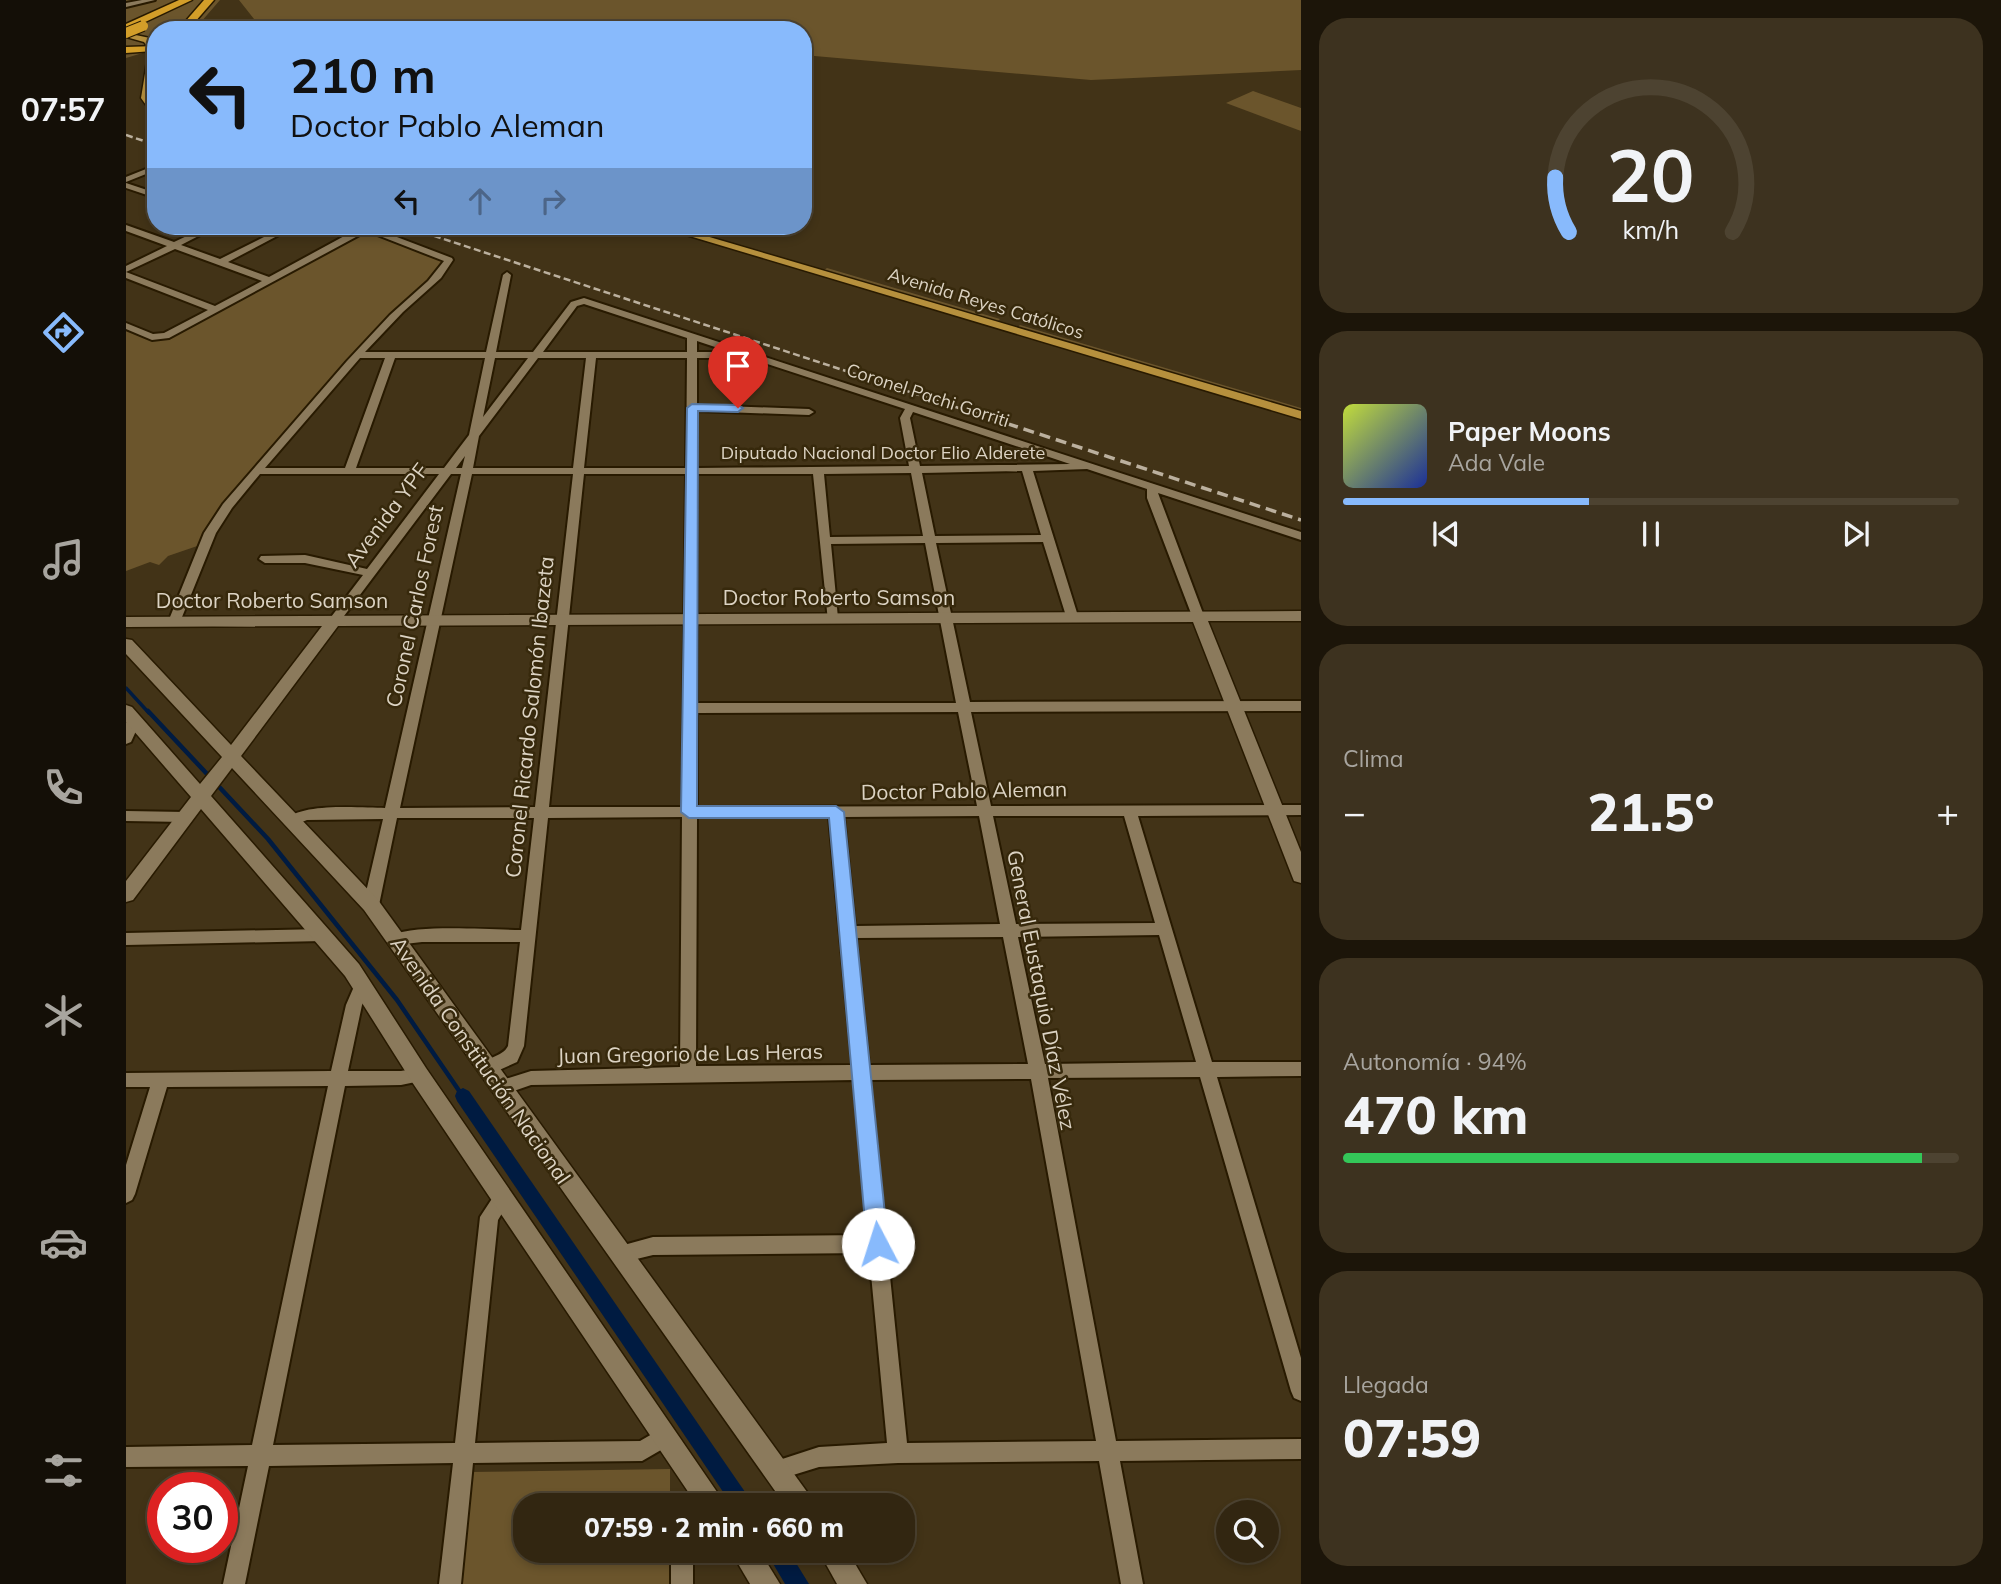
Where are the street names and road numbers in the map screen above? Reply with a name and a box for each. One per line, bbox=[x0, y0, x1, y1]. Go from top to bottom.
street label: Avenida Reyes Católicos bbox=[885, 262, 1087, 344]
street label: Coronel Pachi Gorriti bbox=[844, 358, 1012, 432]
street label: Diputado Nacional Doctor Elio Alderete bbox=[721, 441, 1045, 464]
street label: Avenida YPF bbox=[338, 458, 434, 572]
street label: Coronel Carlos Forest bbox=[380, 502, 448, 710]
street label: Coronel Ricardo Salomón Ibazeta bbox=[499, 555, 559, 879]
street label: Doctor Roberto Samson bbox=[723, 584, 955, 610]
street label: Doctor Roberto Samson bbox=[156, 587, 388, 613]
street label: Doctor Pablo Aleman bbox=[861, 775, 1067, 805]
street label: General Eustaquio Díaz Vélez bbox=[1002, 848, 1082, 1132]
street label: Avenida Constitución Nacional bbox=[385, 931, 577, 1189]
street label: Juan Gregorio de Las Heras bbox=[557, 1038, 823, 1068]

